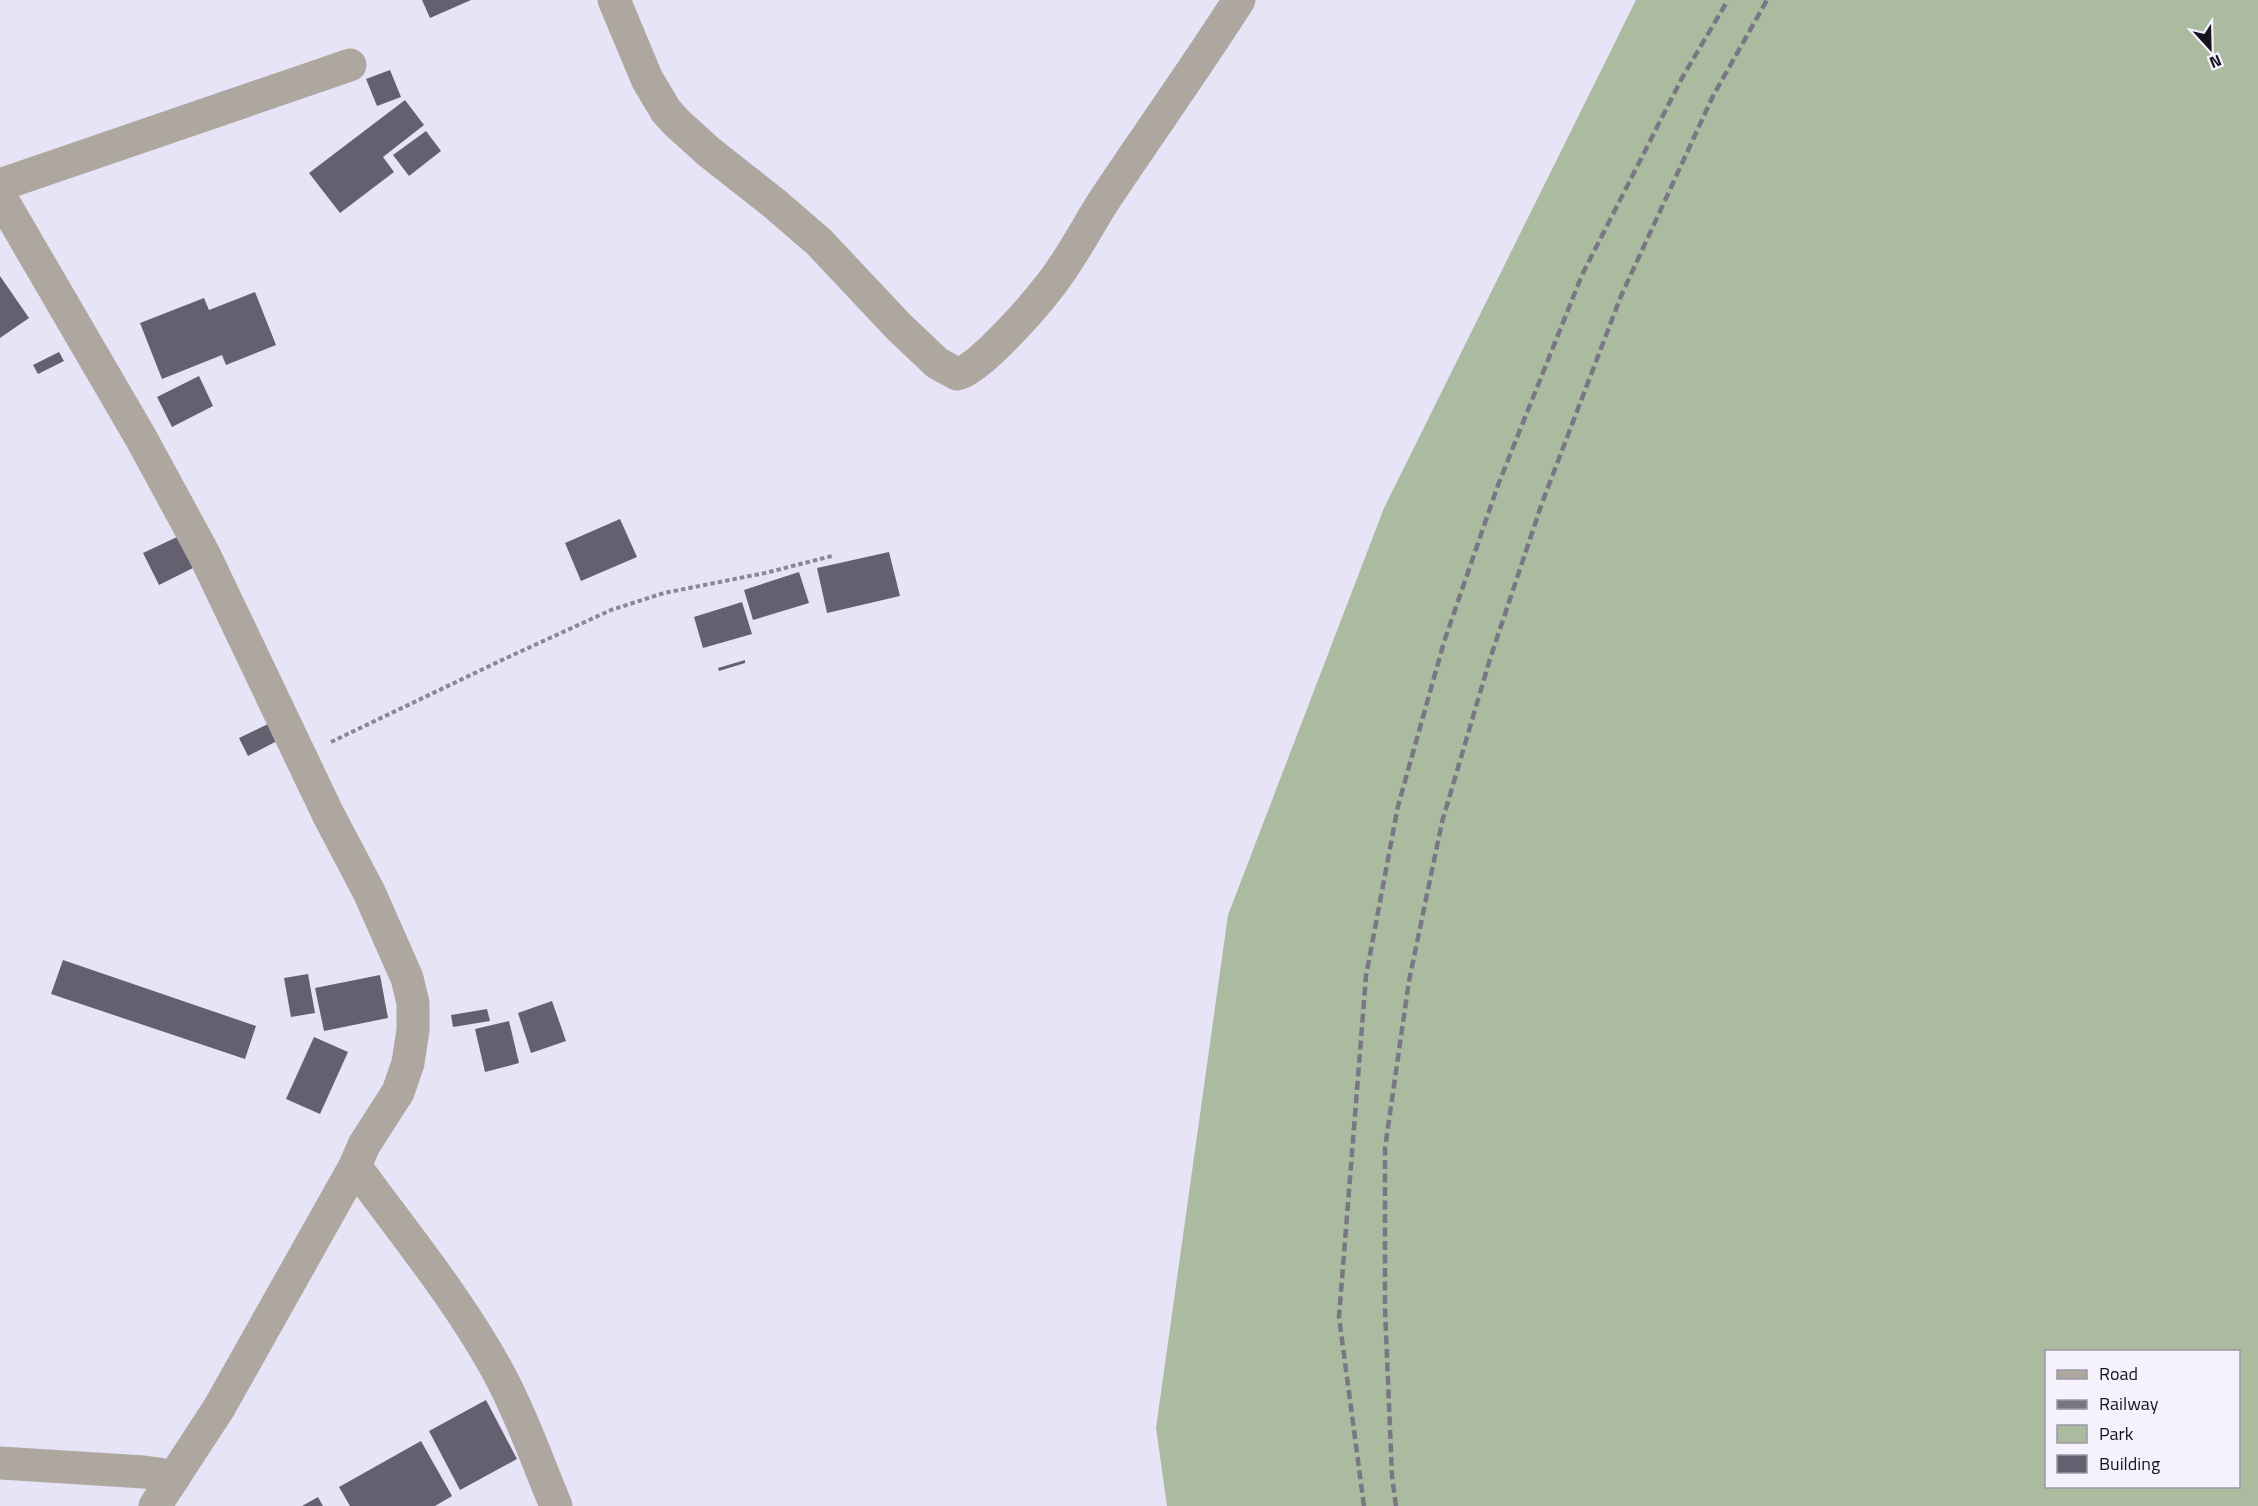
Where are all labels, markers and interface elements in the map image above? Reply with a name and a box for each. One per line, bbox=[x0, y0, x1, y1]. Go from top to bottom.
north arrow bbox=[2180, 18, 2240, 78]
text: N bbox=[2206, 49, 2225, 75]
legend bbox=[2045, 1350, 2240, 1488]
text: Road bbox=[2099, 1360, 2138, 1387]
text: Railway bbox=[2099, 1390, 2159, 1417]
text: Park bbox=[2099, 1420, 2134, 1447]
text: Building bbox=[2099, 1450, 2160, 1477]

